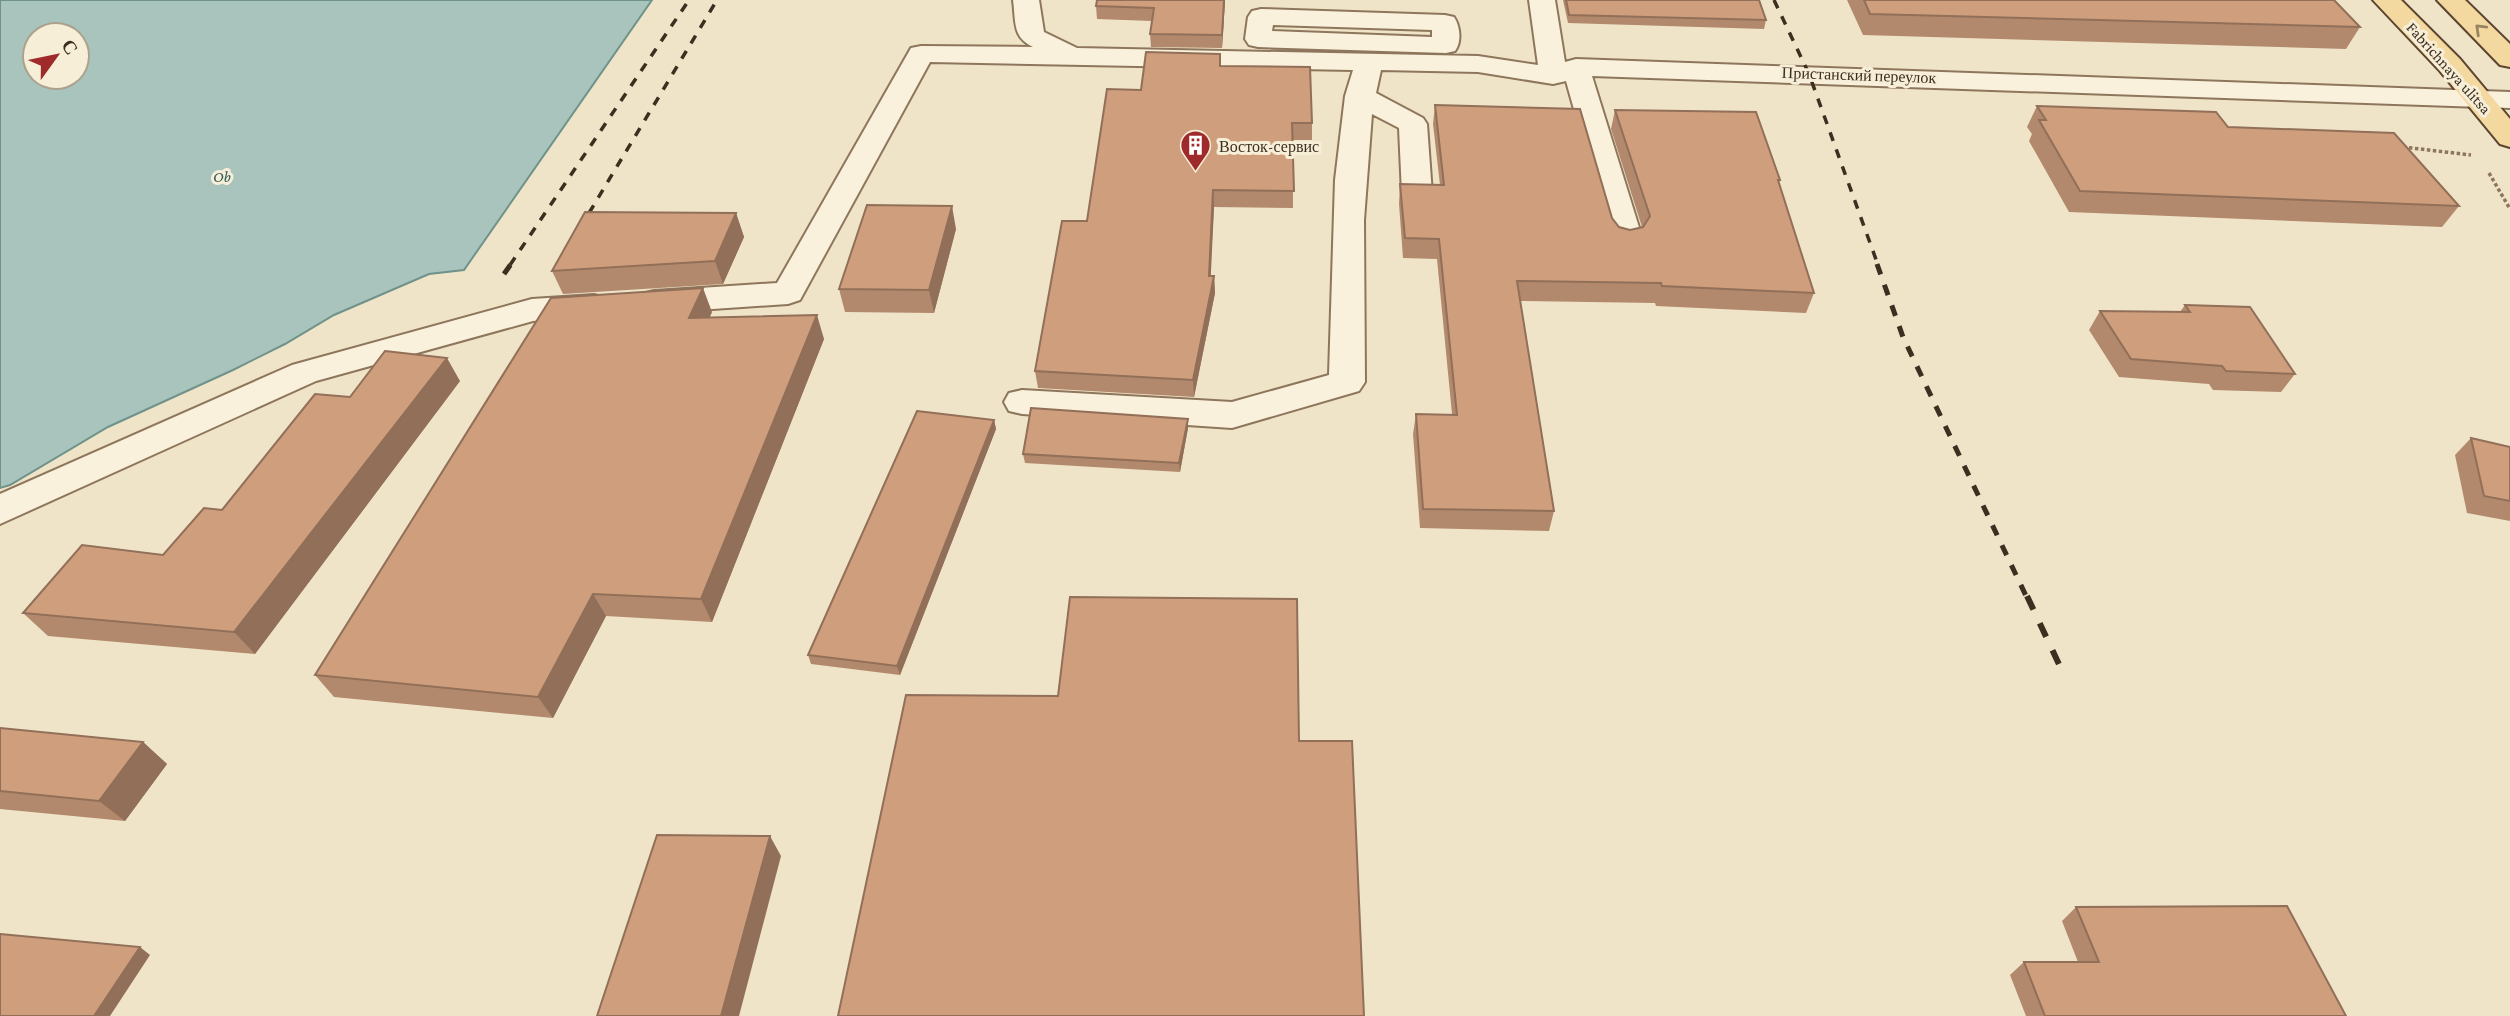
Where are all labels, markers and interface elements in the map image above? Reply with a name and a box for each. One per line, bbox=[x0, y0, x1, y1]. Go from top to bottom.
street label: Fabrichnaya ulitsa bbox=[2403, 19, 2495, 118]
north arrow bbox=[21, 21, 91, 91]
one-way arrow bbox=[2475, 25, 2488, 38]
text: С bbox=[57, 36, 82, 58]
street label: Пристанский переулок bbox=[1781, 64, 1937, 87]
building icon: Восток-сервис bbox=[1179, 129, 1213, 173]
place label: Восток-сервис bbox=[1219, 138, 1319, 156]
water label: Ob bbox=[213, 168, 231, 185]

